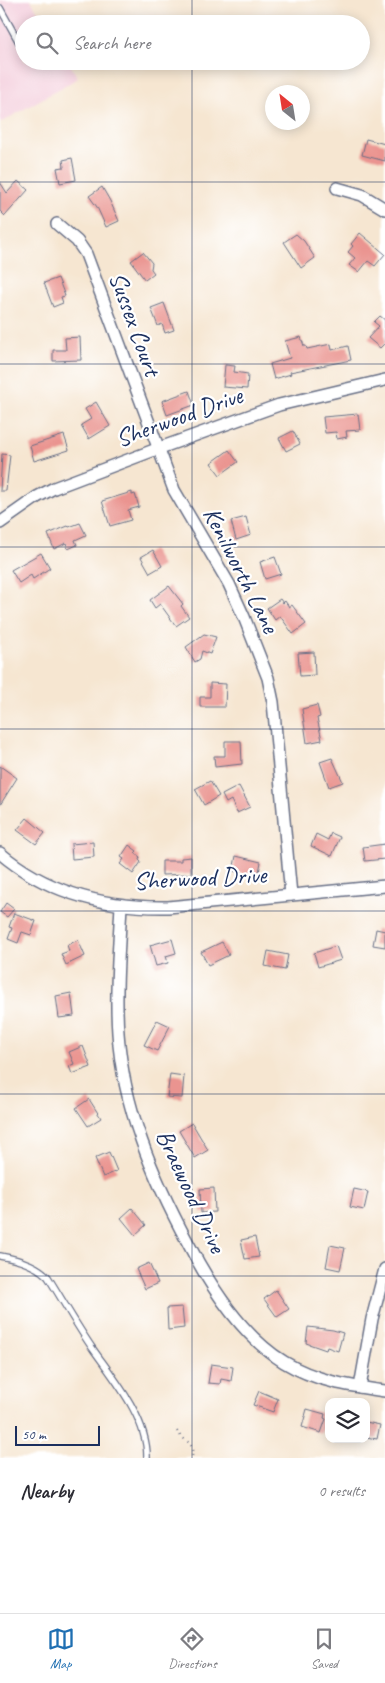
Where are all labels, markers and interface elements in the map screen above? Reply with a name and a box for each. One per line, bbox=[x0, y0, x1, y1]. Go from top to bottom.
search box bbox=[15, 15, 370, 70]
icon: search bbox=[33, 29, 61, 57]
text: Search here bbox=[73, 31, 150, 55]
north arrow bbox=[265, 85, 310, 130]
street label: Sussex Court bbox=[102, 268, 169, 383]
street label: Sherwood Drive bbox=[111, 379, 248, 455]
street label: Kenilworth Lane bbox=[196, 502, 287, 640]
street label: Sherwood Drive bbox=[133, 858, 269, 897]
street label: Braewood Drive bbox=[149, 1124, 234, 1259]
map controls bbox=[325, 1398, 370, 1443]
button: layers bbox=[325, 1398, 370, 1443]
scale bar bbox=[15, 1423, 100, 1446]
text: 50 m bbox=[22, 1426, 46, 1443]
text: Nearby bbox=[20, 1478, 73, 1504]
text: 0 results bbox=[318, 1481, 365, 1501]
tab: Map bbox=[47, 1625, 75, 1672]
tab: Directions bbox=[168, 1625, 217, 1672]
tab: Saved bbox=[310, 1625, 338, 1672]

